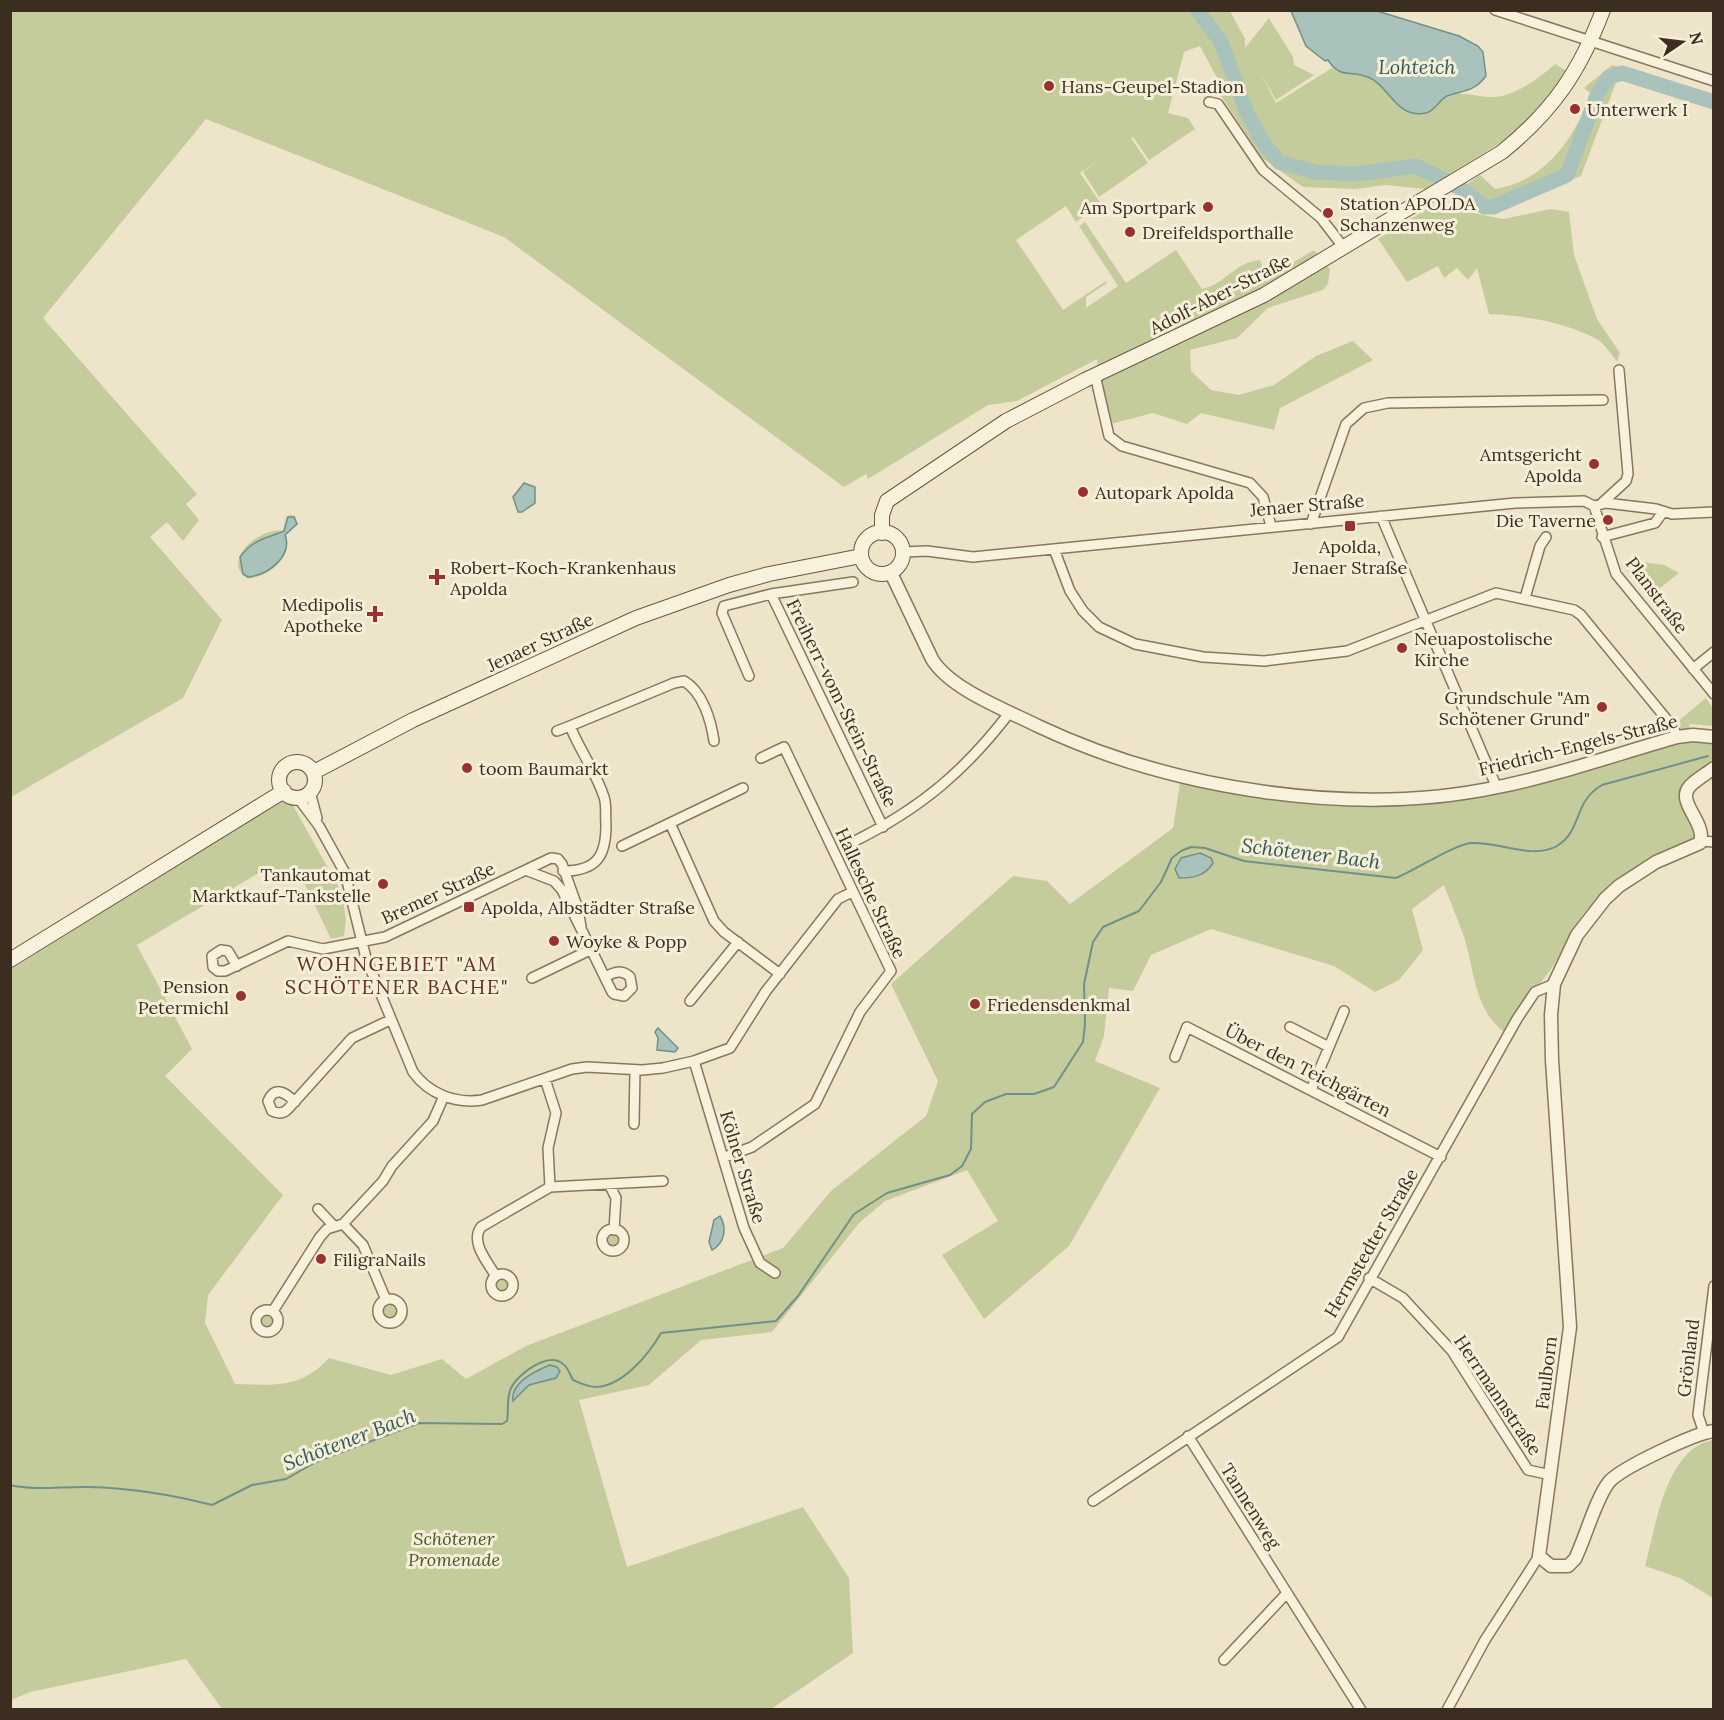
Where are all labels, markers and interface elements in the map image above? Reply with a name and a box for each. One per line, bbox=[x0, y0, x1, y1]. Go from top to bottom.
north arrow bbox=[1652, 12, 1712, 72]
text: N bbox=[1685, 30, 1708, 47]
water label: Lohteich bbox=[1378, 54, 1456, 79]
place label: Hans-Geupel-Stadion bbox=[1061, 75, 1244, 98]
marker: Hans-Geupel-Stadion bbox=[1042, 79, 1056, 93]
place label: Unterwerk I bbox=[1587, 98, 1688, 121]
marker: Unterwerk I bbox=[1568, 102, 1582, 116]
place label: Station APOLDA Schanzenweg bbox=[1340, 192, 1476, 236]
place label: Am Sportpark bbox=[1079, 196, 1196, 219]
marker: Am Sportpark bbox=[1201, 200, 1215, 214]
marker: Station APOLDA Schanzenweg bbox=[1321, 206, 1335, 220]
place label: Dreifeldsporthalle bbox=[1142, 221, 1294, 244]
marker: Dreifeldsporthalle bbox=[1123, 225, 1137, 239]
street label: Adolf-Aber-Straße bbox=[1145, 248, 1295, 340]
place label: Amtsgericht Apolda bbox=[1479, 443, 1582, 487]
marker: Amtsgericht Apolda bbox=[1587, 457, 1601, 471]
place label: Autopark Apolda bbox=[1094, 481, 1234, 504]
marker: Autopark Apolda bbox=[1076, 485, 1090, 499]
street label: Jenaer Straße bbox=[1248, 489, 1365, 522]
place label: Die Taverne bbox=[1496, 509, 1596, 532]
marker: Die Taverne bbox=[1601, 513, 1615, 527]
marker: Apolda, Jenaer Straße bbox=[1343, 519, 1357, 533]
place label: Apolda, Jenaer Straße bbox=[1292, 535, 1408, 579]
street label: Planstraße bbox=[1621, 552, 1693, 638]
place label: Robert-Koch-Krankenhaus Apolda bbox=[449, 556, 676, 600]
marker: Robert-Koch-Krankenhaus Apolda bbox=[428, 568, 446, 586]
place label: Medipolis Apotheke bbox=[282, 593, 363, 637]
street label: Freiherr-vom-Stein-Straße bbox=[781, 595, 903, 811]
marker: Medipolis Apotheke bbox=[368, 607, 382, 621]
street label: Jenaer Straße bbox=[482, 607, 597, 677]
place label: Neuapostolische Kirche bbox=[1414, 627, 1553, 671]
marker: Neuapostolische Kirche bbox=[1395, 641, 1409, 655]
place label: Grundschule "Am Schötener Grund" bbox=[1439, 686, 1590, 730]
marker: Grundschule "Am Schötener Grund" bbox=[1595, 700, 1609, 714]
street label: Friedrich-Engels-Straße bbox=[1476, 709, 1680, 781]
place label: toom Baumarkt bbox=[479, 757, 609, 780]
marker: toom Baumarkt bbox=[460, 761, 474, 775]
street label: Hallesche Straße bbox=[831, 824, 912, 962]
water label: Schötener Bach bbox=[1240, 832, 1383, 874]
street label: Bremer Straße bbox=[377, 857, 499, 929]
place label: Tankautomat Marktkauf-Tankstelle bbox=[192, 863, 371, 907]
marker: Tankautomat Marktkauf-Tankstelle bbox=[376, 877, 390, 891]
place label: Apolda, Albstädter Straße bbox=[480, 896, 695, 919]
marker: Apolda, Albstädter Straße bbox=[462, 900, 476, 914]
place label: Woyke & Popp bbox=[566, 930, 687, 953]
marker: Woyke & Popp bbox=[547, 934, 561, 948]
district label: WOHNGEBIET "AM SCHÖTENER BACHE" bbox=[285, 951, 509, 999]
place label: Pension Petermichl bbox=[138, 975, 229, 1019]
marker: Pension Petermichl bbox=[234, 989, 248, 1003]
place label: Friedensdenkmal bbox=[987, 993, 1130, 1016]
marker: Friedensdenkmal bbox=[968, 997, 982, 1011]
street label: Über den Teichgärten bbox=[1221, 1018, 1395, 1122]
street label: Kölner Straße bbox=[715, 1108, 771, 1226]
street label: Hermstedter Straße bbox=[1319, 1164, 1423, 1322]
place label: FiligraNails bbox=[333, 1248, 426, 1271]
marker: FiligraNails bbox=[314, 1252, 328, 1266]
street label: Grönland bbox=[1672, 1317, 1704, 1398]
street label: Herrmannstraße bbox=[1449, 1330, 1547, 1460]
street label: Faulborn bbox=[1530, 1335, 1562, 1411]
water label: Schötener Bach bbox=[279, 1402, 419, 1476]
street label: Tannenweg bbox=[1216, 1459, 1287, 1554]
park label: Schötener Promenade bbox=[408, 1527, 500, 1571]

